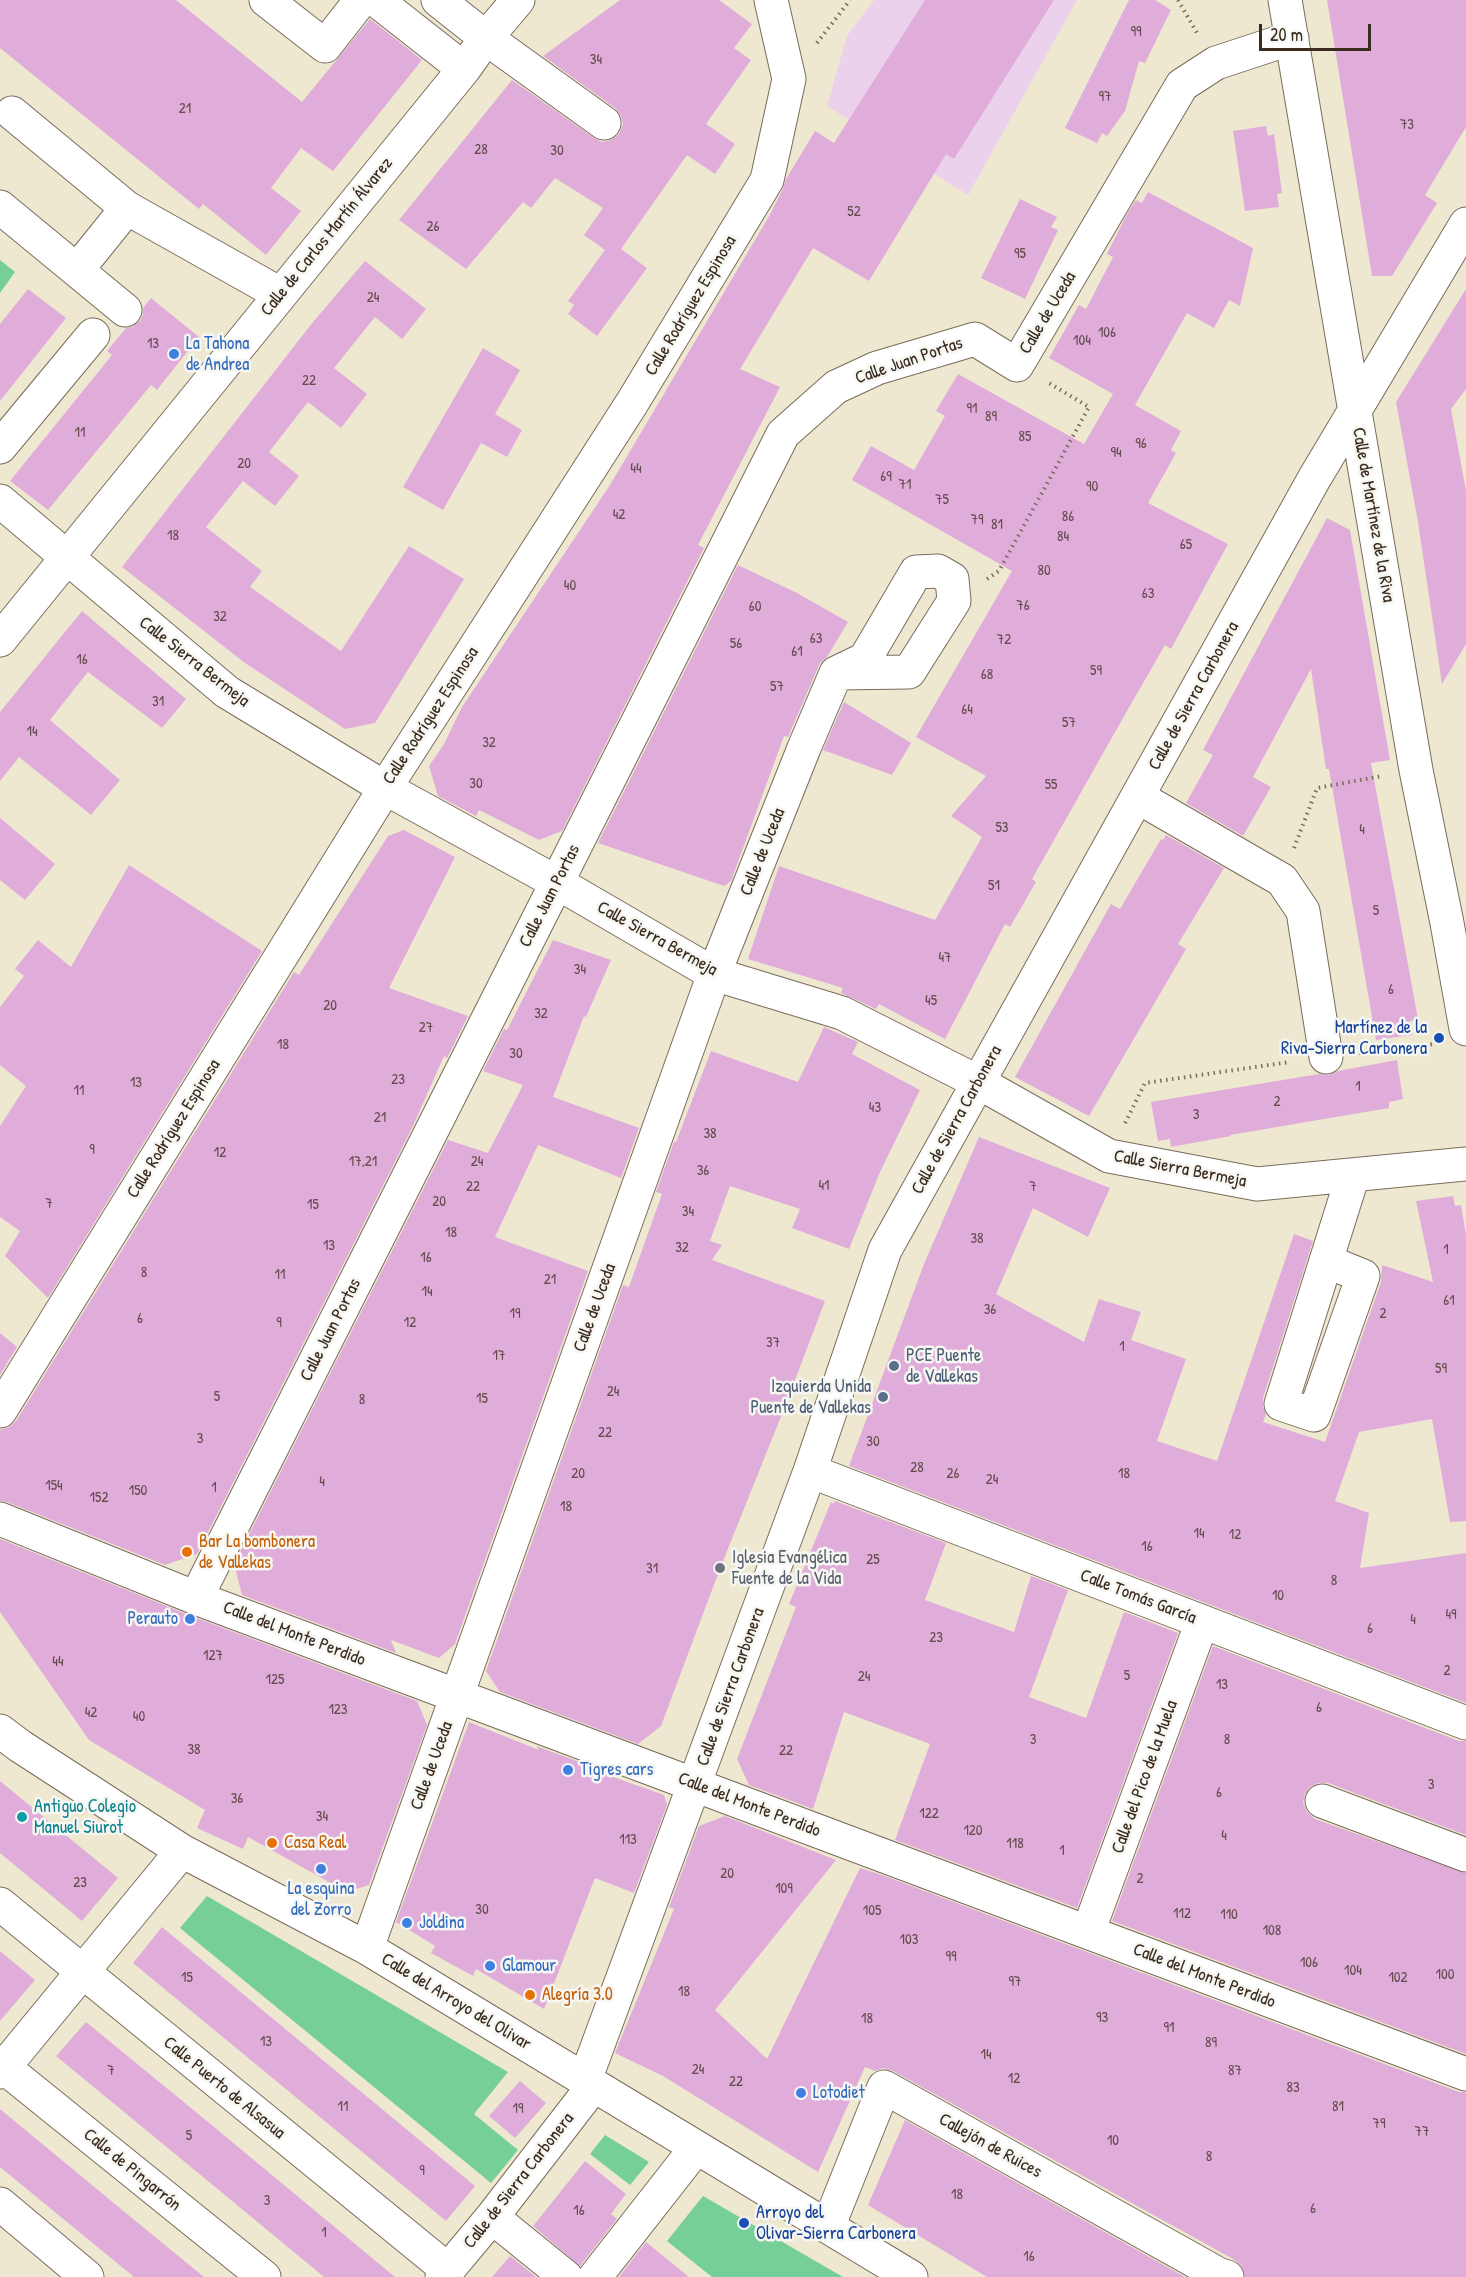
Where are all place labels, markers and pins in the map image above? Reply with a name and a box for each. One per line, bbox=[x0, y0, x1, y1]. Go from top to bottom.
place label: La Tahona de Andrea bbox=[186, 333, 249, 376]
marker: La Tahona de Andrea bbox=[167, 347, 181, 361]
place label: Martínez de la Riva-Sierra Carbonera bbox=[1281, 1017, 1427, 1060]
marker: Martínez de la Riva-Sierra Carbonera bbox=[1432, 1031, 1446, 1045]
place label: PCE Puente de Vallekas bbox=[906, 1345, 981, 1388]
marker: PCE Puente de Vallekas bbox=[887, 1359, 901, 1373]
place label: Izquierda Unida Puente de Vallekas bbox=[750, 1376, 871, 1418]
marker: Izquierda Unida Puente de Vallekas bbox=[876, 1390, 890, 1404]
place label: Bar La bombonera de Vallekas bbox=[199, 1531, 315, 1574]
marker: Bar La bombonera de Vallekas bbox=[180, 1545, 194, 1559]
place label: Iglesia Evangélica Fuente de la Vida bbox=[732, 1547, 847, 1590]
marker: Iglesia Evangélica Fuente de la Vida bbox=[713, 1561, 727, 1575]
place label: Perauto bbox=[128, 1608, 178, 1630]
marker: Perauto bbox=[183, 1612, 197, 1626]
place label: Tigres cars bbox=[580, 1759, 654, 1781]
marker: Tigres cars bbox=[561, 1763, 575, 1777]
place label: Antiguo Colegio Manuel Siurot bbox=[34, 1796, 136, 1838]
marker: Antiguo Colegio Manuel Siurot bbox=[15, 1810, 29, 1824]
place label: Casa Real bbox=[284, 1832, 346, 1854]
marker: Casa Real bbox=[265, 1836, 279, 1850]
marker: La esquina del Zorro bbox=[314, 1862, 328, 1876]
place label: La esquina del Zorro bbox=[288, 1878, 354, 1920]
place label: Joldina bbox=[419, 1912, 464, 1934]
marker: Joldina bbox=[400, 1916, 414, 1930]
place label: Glamour bbox=[502, 1955, 556, 1977]
marker: Glamour bbox=[483, 1959, 497, 1973]
place label: Alegría 3.0 bbox=[542, 1984, 613, 2006]
marker: Alegría 3.0 bbox=[523, 1988, 537, 2002]
place label: Lotodiet bbox=[813, 2082, 865, 2104]
marker: Lotodiet bbox=[794, 2086, 808, 2100]
place label: Arroyo del Olivar-Sierra Carbonera bbox=[756, 2202, 916, 2244]
marker: Arroyo del Olivar-Sierra Carbonera bbox=[737, 2216, 751, 2230]

